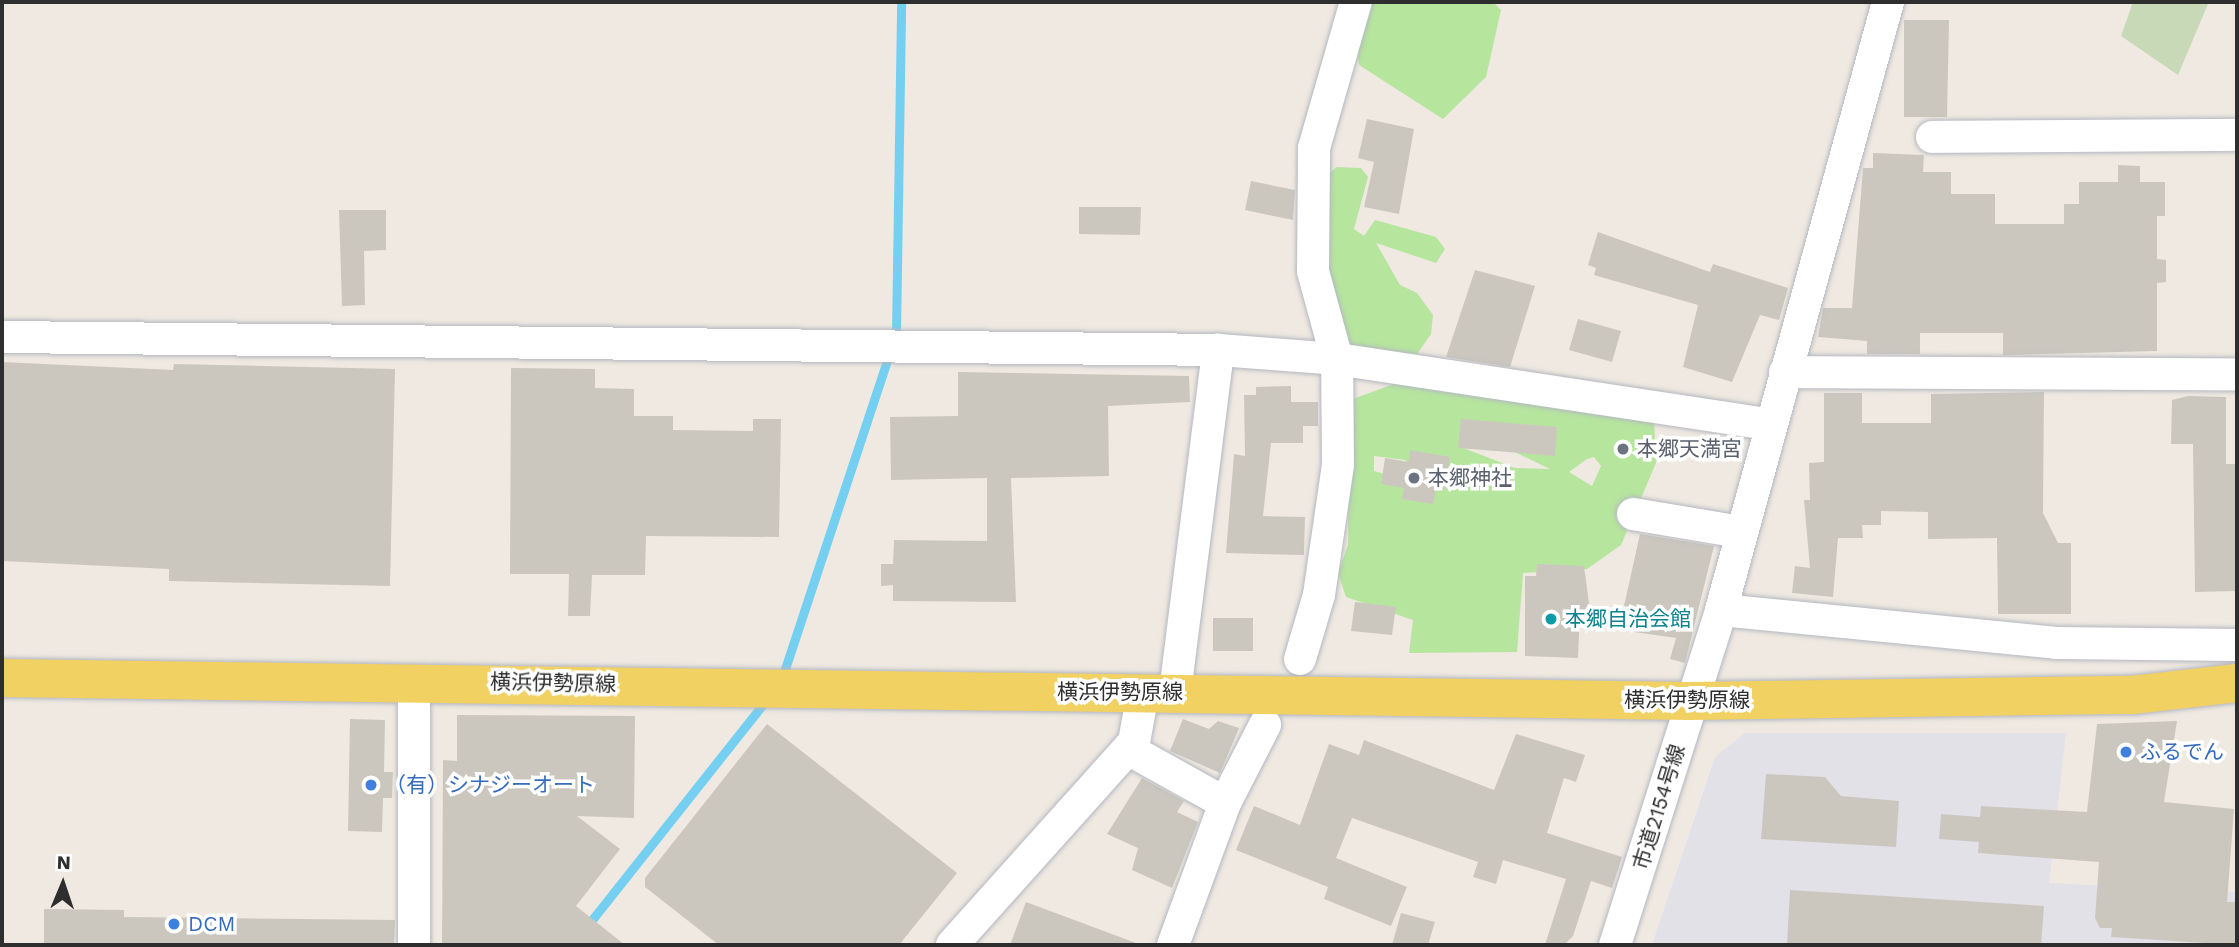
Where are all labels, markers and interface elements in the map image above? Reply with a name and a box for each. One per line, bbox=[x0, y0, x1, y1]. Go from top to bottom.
place label: 本郷天満宮 bbox=[1637, 436, 1742, 462]
marker: 本郷天満宮 bbox=[1615, 441, 1631, 457]
place label: 本郷神社 bbox=[1428, 465, 1512, 491]
marker: 本郷神社 bbox=[1406, 470, 1422, 486]
place label: 本郷自治会館 bbox=[1565, 606, 1691, 632]
marker: 本郷自治会館 bbox=[1543, 611, 1559, 627]
street label: 横浜伊勢原線 bbox=[490, 669, 616, 697]
street label: 横浜伊勢原線 bbox=[1057, 679, 1183, 705]
street label: 横浜伊勢原線 bbox=[1624, 687, 1750, 713]
place label: ふるでん bbox=[2140, 739, 2224, 765]
street label: 市道2154号線 bbox=[1628, 741, 1690, 873]
marker: ふるでん bbox=[2118, 744, 2134, 760]
place label: （有）シナジーオート bbox=[385, 772, 595, 798]
marker: （有）シナジーオート bbox=[363, 777, 379, 793]
north arrow bbox=[28, 849, 98, 919]
text: N bbox=[56, 851, 71, 874]
place label: DCM bbox=[188, 911, 235, 937]
marker: DCM bbox=[166, 916, 182, 932]

